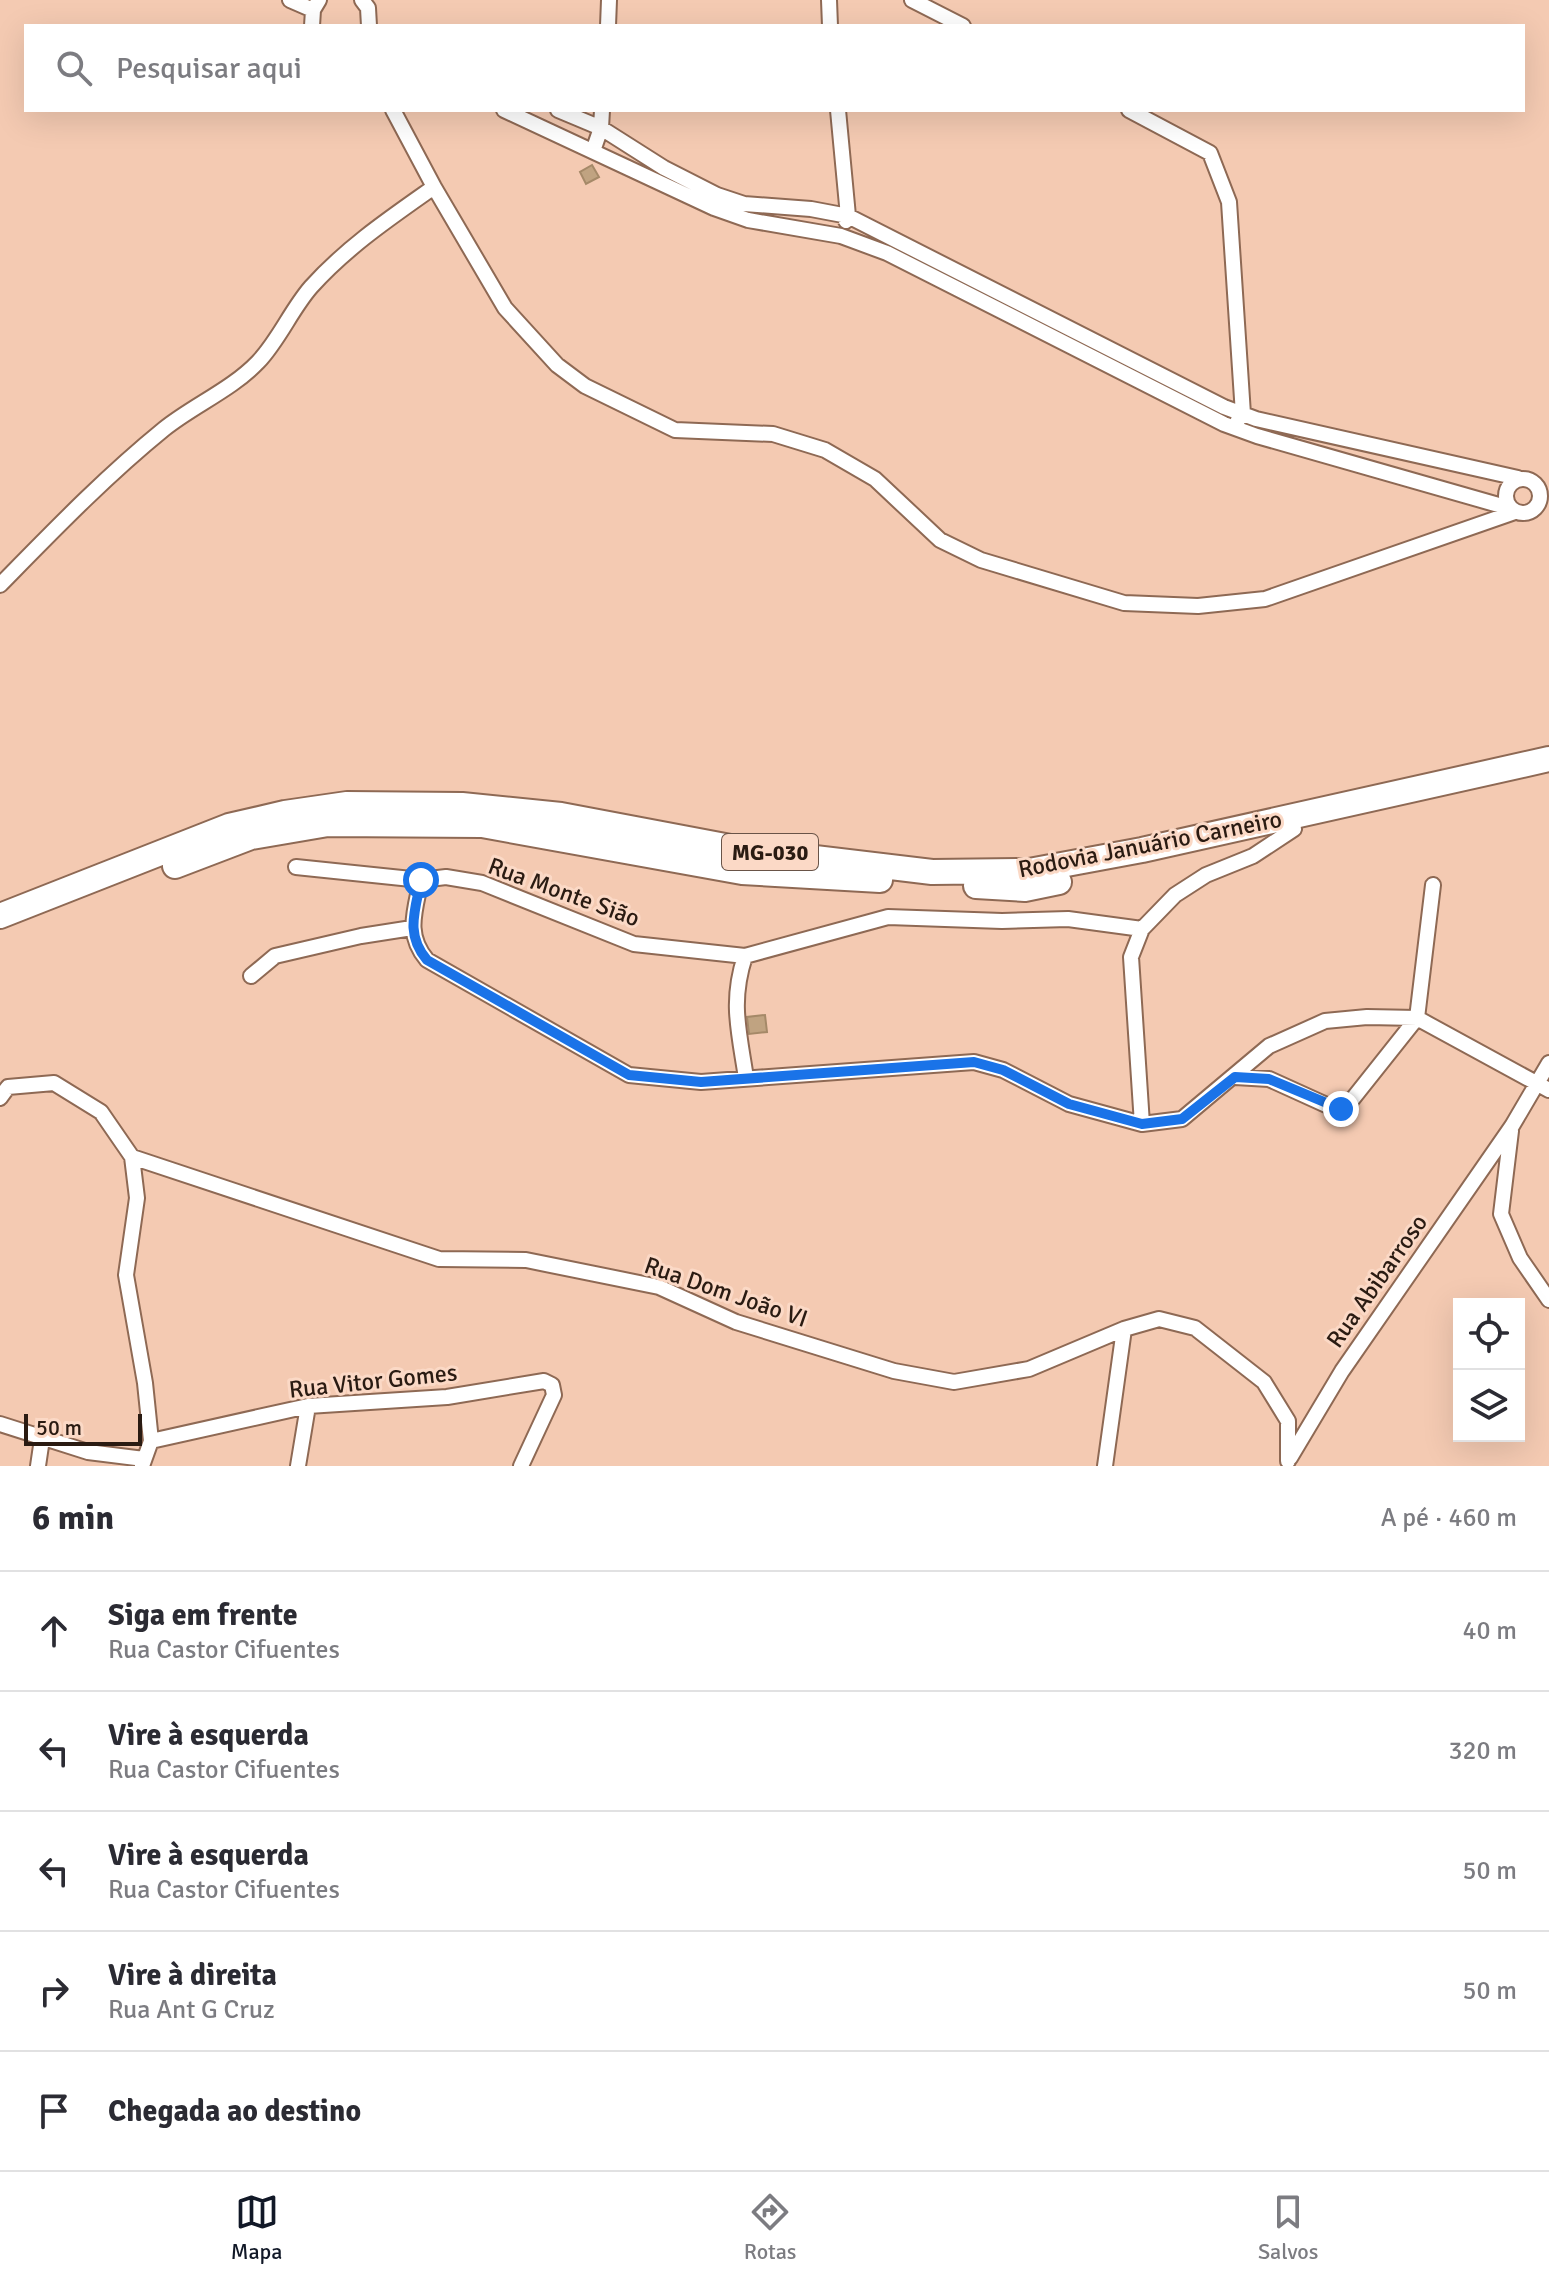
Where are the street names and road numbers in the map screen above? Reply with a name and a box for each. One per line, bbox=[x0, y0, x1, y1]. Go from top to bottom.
street label: Rodovia Januário Carneiro bbox=[1016, 804, 1284, 884]
road number: MG-030 bbox=[722, 834, 818, 870]
street label: Rua Monte Sião bbox=[484, 851, 644, 933]
street label: Rua Abibarroso bbox=[1320, 1209, 1434, 1353]
street label: Rua Dom João VI bbox=[640, 1250, 812, 1334]
street label: Rua Vitor Gomes bbox=[287, 1357, 459, 1405]

